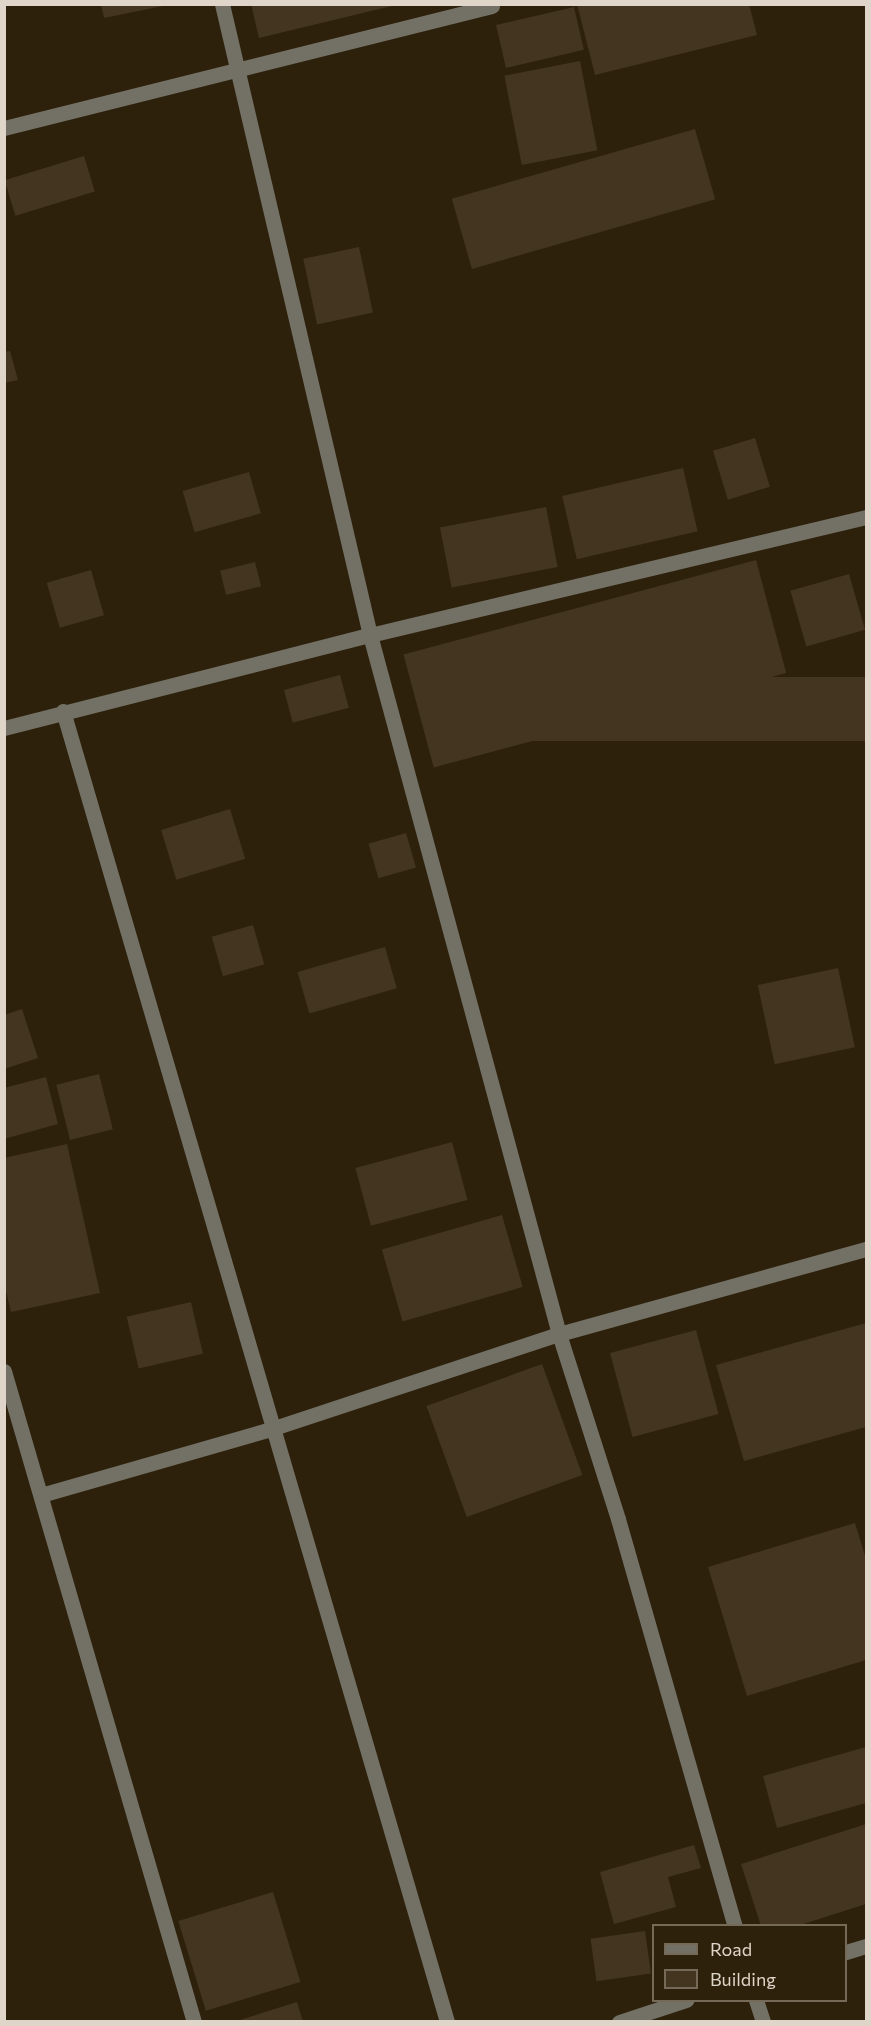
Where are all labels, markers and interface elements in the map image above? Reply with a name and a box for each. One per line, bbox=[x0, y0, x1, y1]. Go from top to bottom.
legend bbox=[652, 1924, 847, 2002]
text: Road bbox=[710, 1938, 752, 1960]
text: Building bbox=[710, 1968, 776, 1990]

